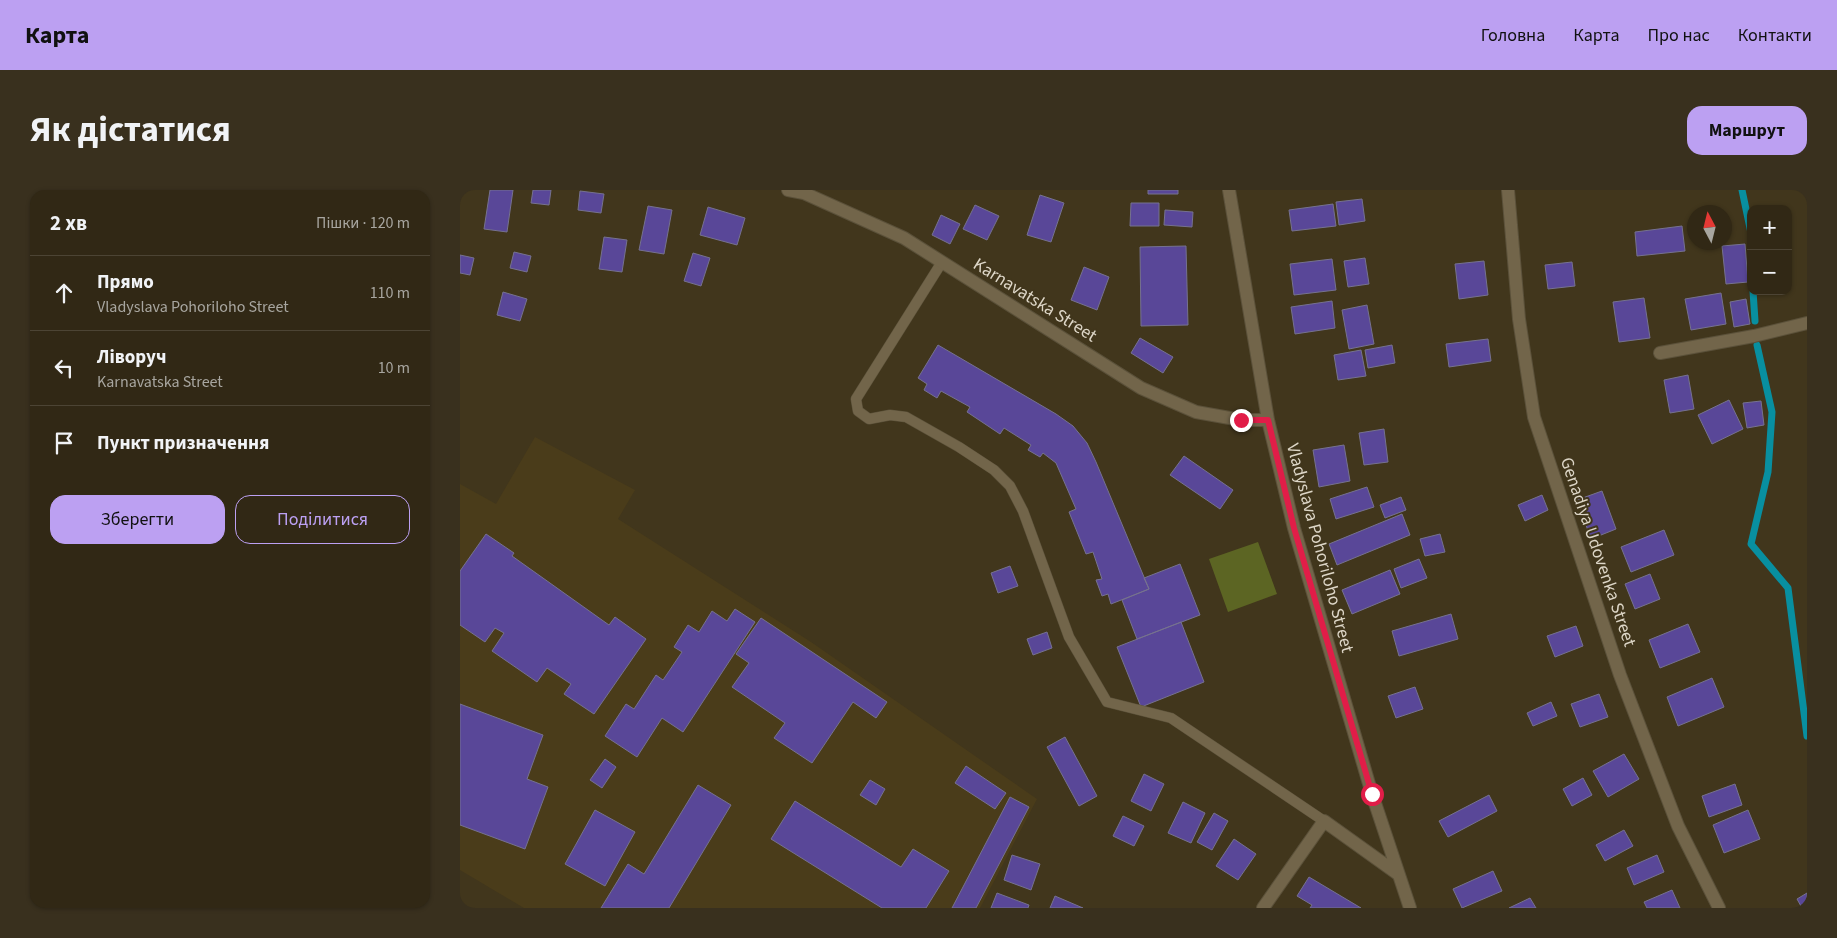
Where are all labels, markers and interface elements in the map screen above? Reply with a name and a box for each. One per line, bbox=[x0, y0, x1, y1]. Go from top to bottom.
text: Карта bbox=[25, 18, 89, 53]
text: Головна bbox=[1481, 23, 1545, 48]
text: Карта bbox=[1573, 23, 1619, 48]
text: Про нас bbox=[1647, 23, 1710, 48]
text: Контакти bbox=[1738, 23, 1812, 48]
text: Як дістатися bbox=[30, 105, 231, 155]
button: Маршрут bbox=[1687, 106, 1807, 155]
north arrow bbox=[1687, 205, 1732, 250]
map controls bbox=[1747, 205, 1792, 295]
button: + bbox=[1747, 205, 1792, 250]
text: 2 хв bbox=[50, 208, 87, 238]
text: Пішки · 120 m bbox=[316, 212, 410, 234]
button: − bbox=[1747, 250, 1792, 295]
street label: Karnavatska Street bbox=[968, 252, 1102, 348]
text: Прямо bbox=[97, 269, 154, 296]
icon: ahead bbox=[50, 279, 78, 307]
text: 110 m bbox=[370, 282, 410, 304]
text: Vladyslava Pohoriloho Street bbox=[97, 296, 289, 318]
text: Ліворуч bbox=[97, 344, 166, 371]
icon: left bbox=[50, 354, 78, 382]
text: 10 m bbox=[378, 357, 410, 379]
text: Karnavatska Street bbox=[97, 371, 223, 393]
route end bbox=[1230, 409, 1253, 432]
icon: arrive bbox=[50, 429, 78, 457]
text: Пункт призначення bbox=[97, 430, 269, 457]
street label: Vladyslava Pohoriloho Street bbox=[1280, 441, 1360, 655]
street label: Genadiya Udovenka Street bbox=[1554, 454, 1642, 650]
button: Зберегти bbox=[50, 495, 225, 544]
button: Поділитися bbox=[235, 495, 410, 544]
route start bbox=[1361, 783, 1384, 806]

